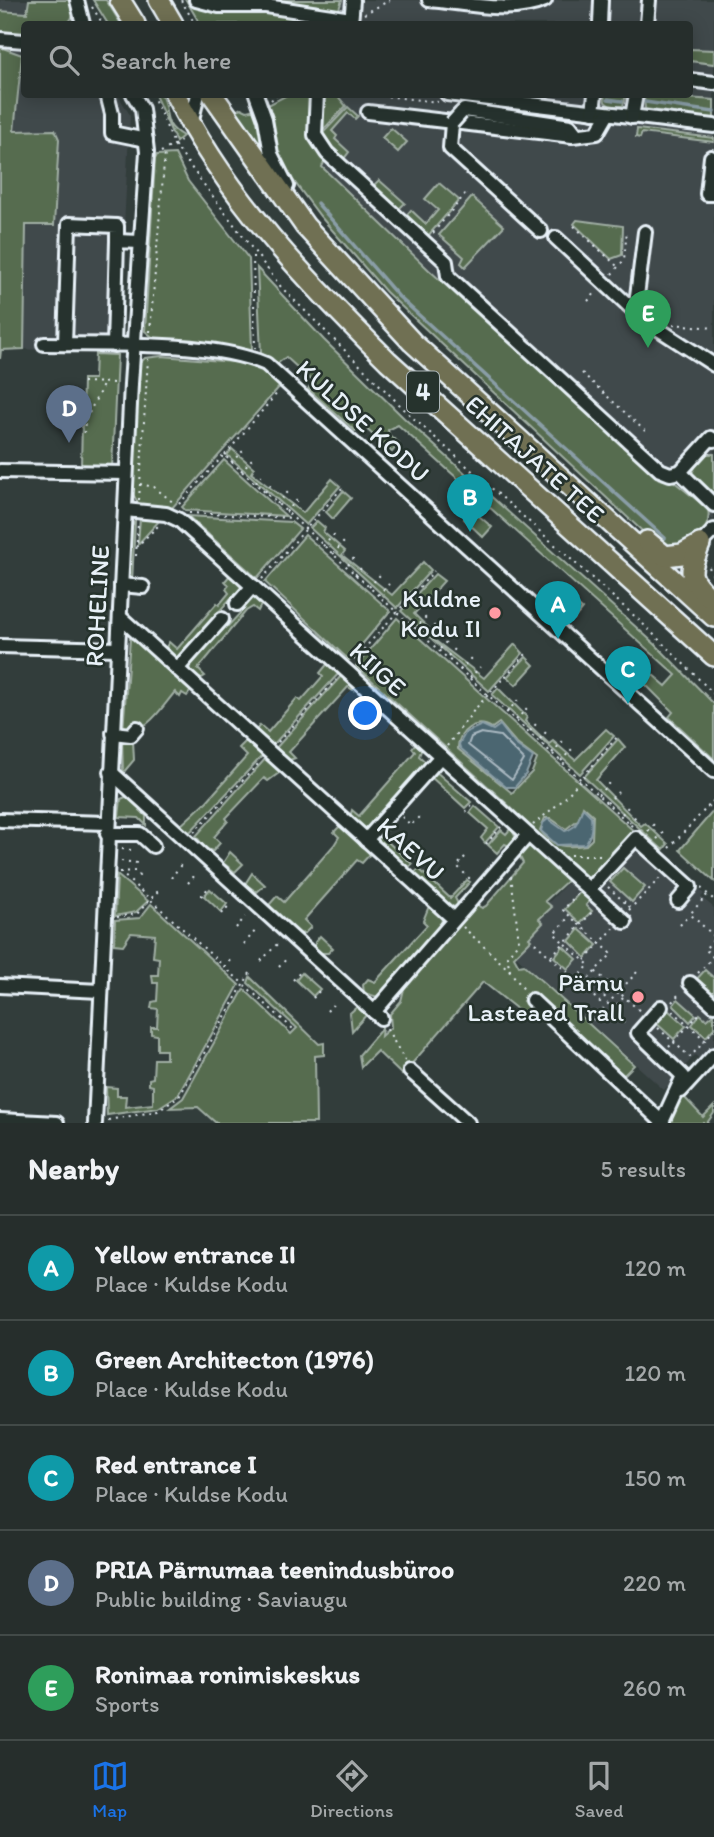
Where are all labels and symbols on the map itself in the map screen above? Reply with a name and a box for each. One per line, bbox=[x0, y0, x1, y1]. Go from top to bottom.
pin: E bbox=[625, 290, 671, 348]
street label: KULDSE KODU bbox=[290, 353, 436, 489]
road number: 4 bbox=[407, 372, 439, 412]
pin: D bbox=[46, 385, 92, 443]
street label: EHITAJATE TEE bbox=[459, 388, 611, 530]
pin: B bbox=[447, 474, 493, 532]
street label: ROHELINE bbox=[78, 544, 116, 668]
pin: A bbox=[535, 581, 581, 639]
place label: Kuldne Kodu II bbox=[400, 582, 481, 644]
marker: Kuldne Kodu II bbox=[487, 605, 503, 621]
street label: KIIGE bbox=[343, 635, 413, 703]
pin: C bbox=[605, 646, 651, 704]
your location bbox=[348, 696, 382, 730]
street label: KAEVU bbox=[370, 810, 452, 888]
place label: Pärnu Lasteaed Trall bbox=[467, 966, 624, 1028]
marker: Pärnu Lasteaed Trall bbox=[630, 989, 646, 1005]

